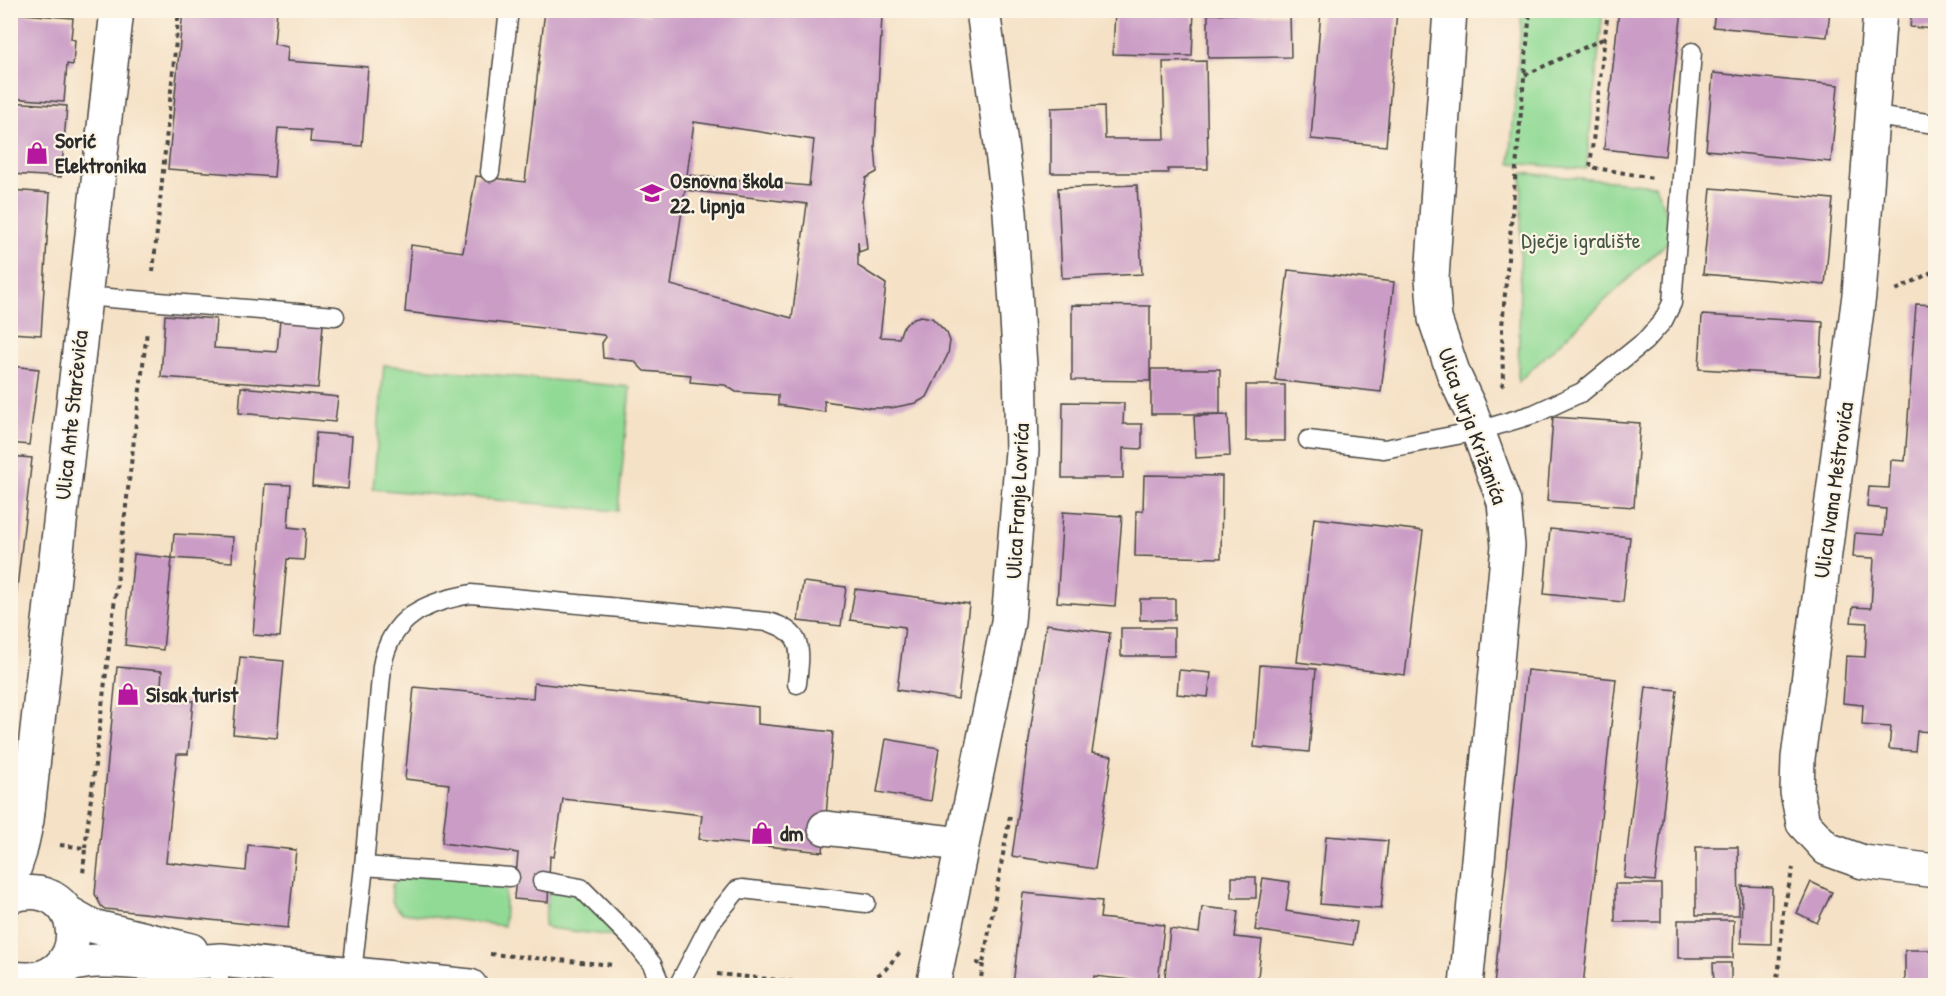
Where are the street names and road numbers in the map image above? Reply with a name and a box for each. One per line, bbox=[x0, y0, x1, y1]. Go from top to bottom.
street label: Ulica Ante Starčevića bbox=[47, 328, 95, 501]
street label: Ulica Jurja Križanića bbox=[1431, 344, 1515, 509]
street label: Ulica Ivana Meštrovića bbox=[1806, 400, 1860, 580]
street label: Ulica Franje Lovrića bbox=[998, 422, 1036, 580]

